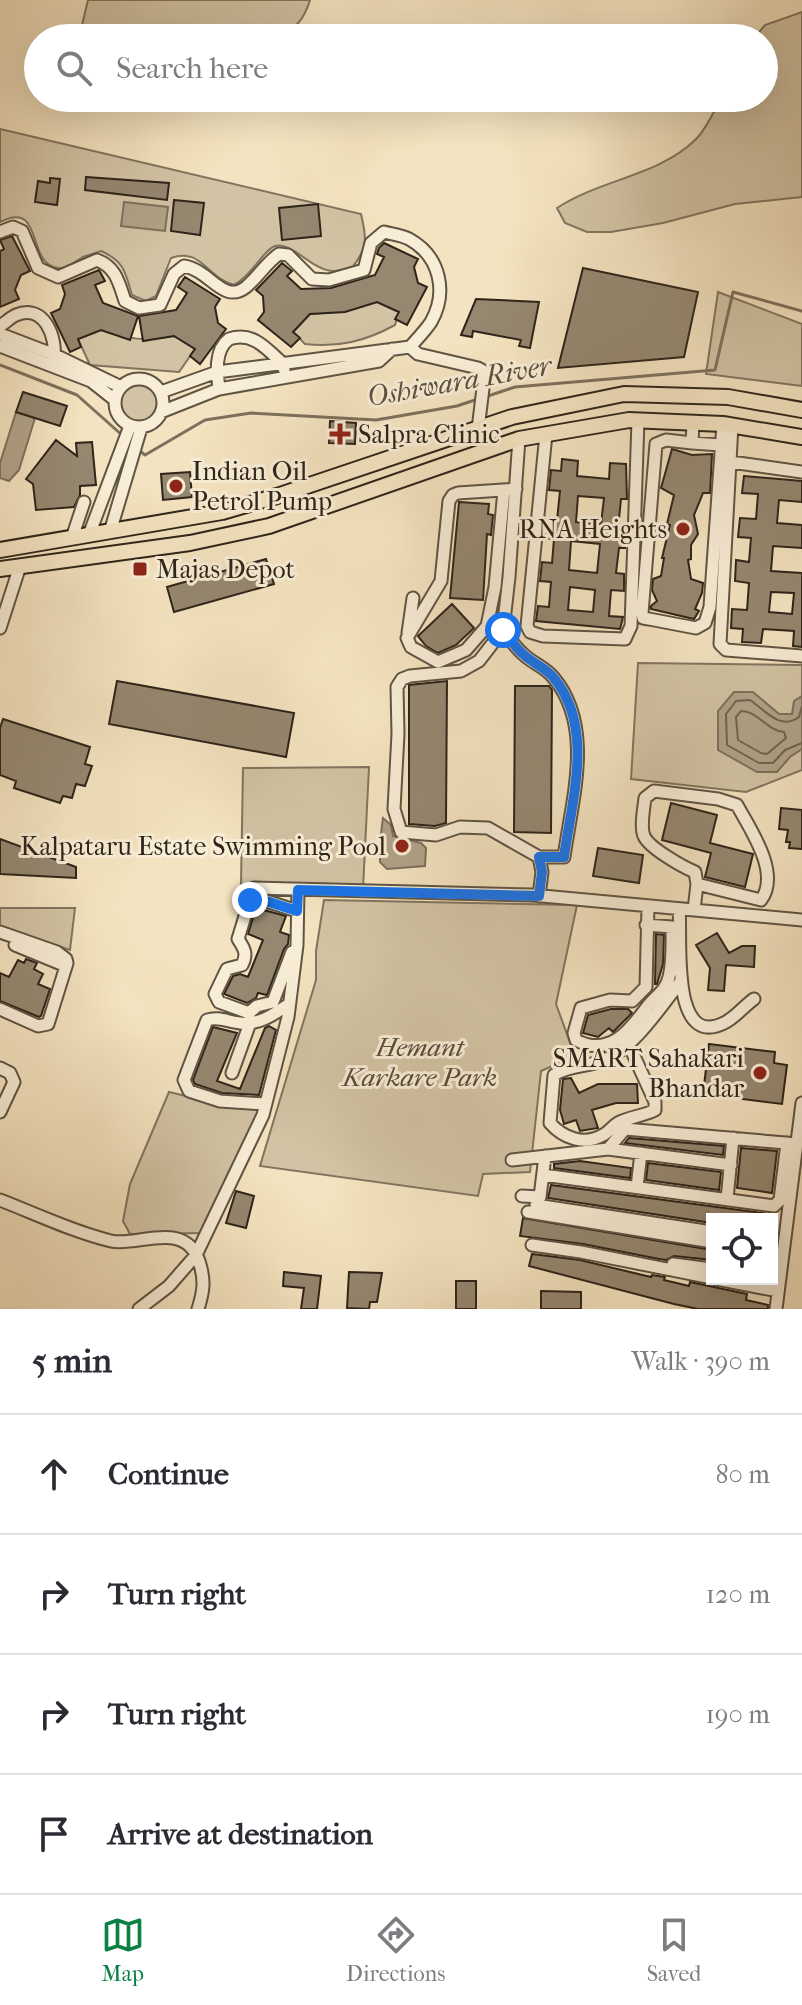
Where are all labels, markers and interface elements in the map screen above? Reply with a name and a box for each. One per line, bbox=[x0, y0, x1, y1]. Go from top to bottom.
search box bbox=[24, 24, 778, 112]
icon: search bbox=[52, 46, 96, 90]
text: Search here bbox=[116, 51, 268, 86]
water label: Oshiwara River bbox=[364, 348, 556, 413]
place label: Salpra Clinic bbox=[358, 419, 500, 450]
marker: Salpra Clinic bbox=[329, 423, 351, 445]
place label: Indian Oil Petrol Pump bbox=[192, 456, 332, 517]
marker: Indian Oil Petrol Pump bbox=[167, 477, 185, 495]
place label: RNA Heights bbox=[519, 514, 667, 545]
marker: RNA Heights bbox=[674, 520, 692, 538]
place label: Majas Depot bbox=[156, 554, 296, 585]
marker: Majas Depot bbox=[131, 560, 149, 578]
route start bbox=[485, 612, 521, 648]
place label: Kalpataru Estate Swimming Pool bbox=[20, 831, 386, 862]
marker: Kalpataru Estate Swimming Pool bbox=[393, 837, 411, 855]
route end bbox=[232, 882, 268, 918]
park label: Hemant Karkare Park bbox=[341, 1032, 497, 1093]
place label: SMART Sahakari Bhandar bbox=[553, 1043, 744, 1104]
marker: SMART Sahakari Bhandar bbox=[751, 1064, 769, 1082]
map controls bbox=[706, 1213, 778, 1285]
button: locate bbox=[706, 1213, 778, 1285]
text: 5 min bbox=[32, 1341, 112, 1381]
text: Walk · 390 m bbox=[631, 1346, 770, 1377]
icon: ahead bbox=[32, 1452, 76, 1496]
text: Continue bbox=[108, 1457, 229, 1492]
text: 80 m bbox=[715, 1459, 770, 1490]
icon: right bbox=[32, 1572, 76, 1616]
text: Turn right bbox=[108, 1577, 246, 1612]
text: 120 m bbox=[706, 1579, 770, 1610]
icon: right bbox=[32, 1692, 76, 1736]
text: Turn right bbox=[108, 1697, 246, 1732]
text: 190 m bbox=[706, 1699, 770, 1730]
icon: arrive bbox=[32, 1812, 76, 1856]
text: Arrive at destination bbox=[108, 1817, 373, 1852]
tab: Map bbox=[101, 1913, 145, 1987]
tab: Directions bbox=[346, 1913, 445, 1987]
tab: Saved bbox=[647, 1913, 701, 1987]

